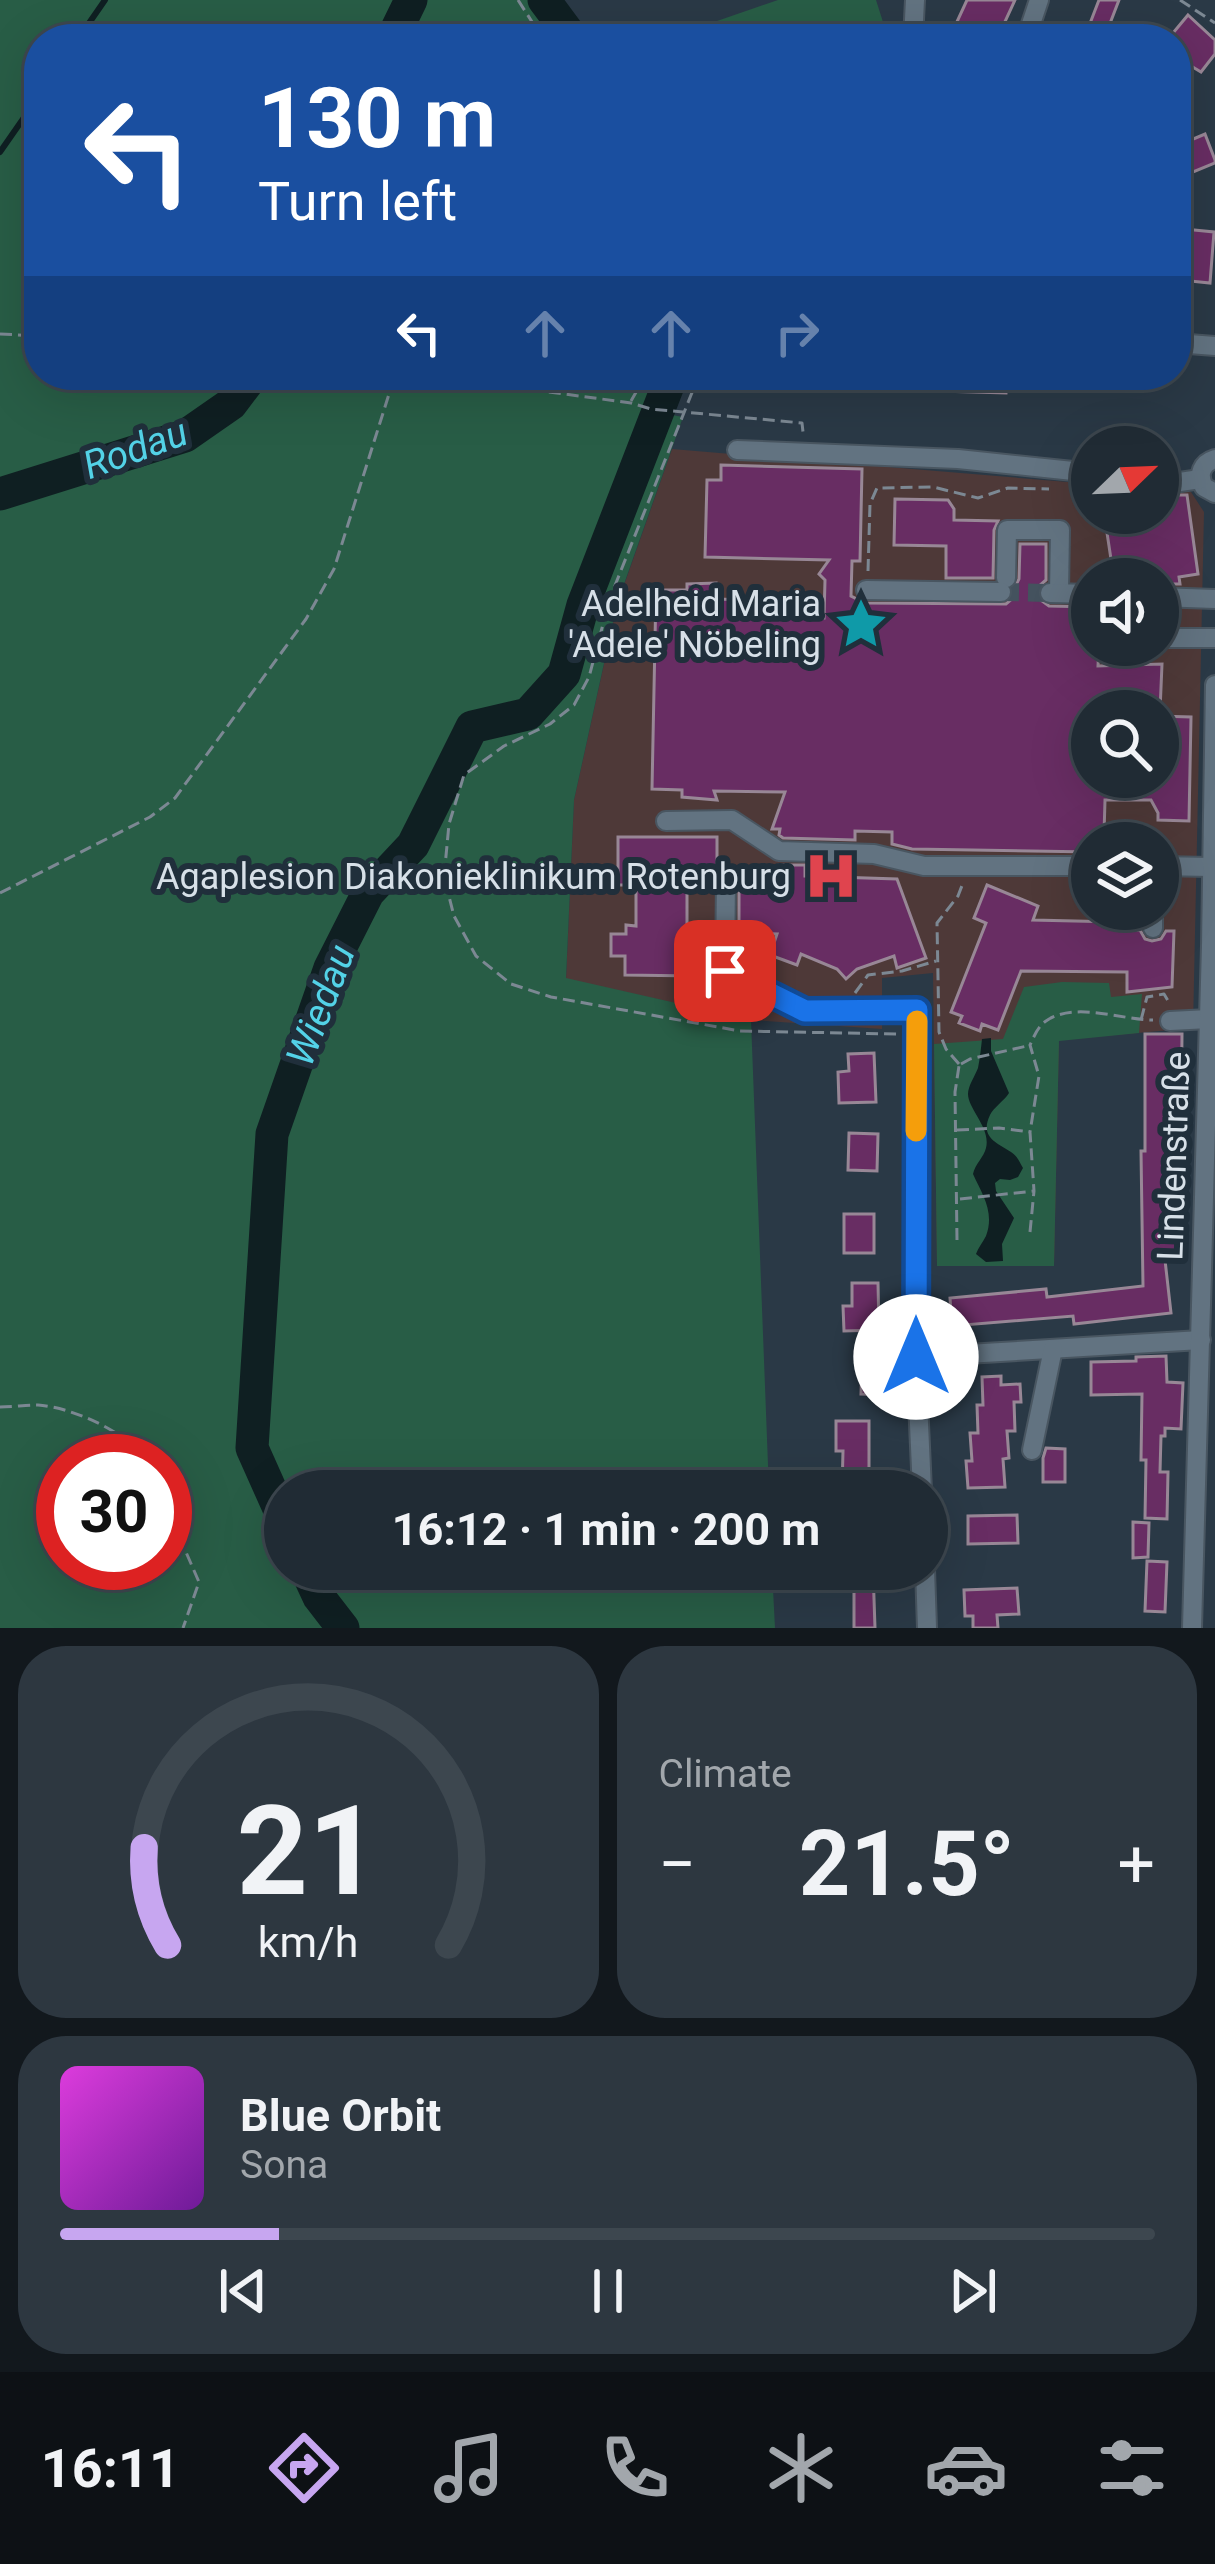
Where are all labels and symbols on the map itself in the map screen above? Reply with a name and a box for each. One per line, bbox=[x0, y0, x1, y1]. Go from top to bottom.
water label: Rodau bbox=[77, 409, 194, 489]
north arrow bbox=[1071, 426, 1179, 534]
place label: Adelheid Maria 'Adele' Nöbeling bbox=[568, 583, 821, 666]
place icon: Adelheid Maria 'Adele' Nöbeling bbox=[832, 595, 890, 653]
hospital icon: Agaplesion Diakonieklinikum Rotenburg bbox=[802, 847, 860, 905]
place label: Agaplesion Diakonieklinikum Rotenburg bbox=[156, 856, 791, 898]
pin bbox=[674, 920, 776, 1022]
water label: Wiedau bbox=[277, 938, 365, 1072]
street label: Lindenstraße bbox=[1149, 1051, 1199, 1261]
position arrow bbox=[853, 1294, 979, 1420]
speed limit sign: 30 bbox=[36, 1434, 192, 1590]

